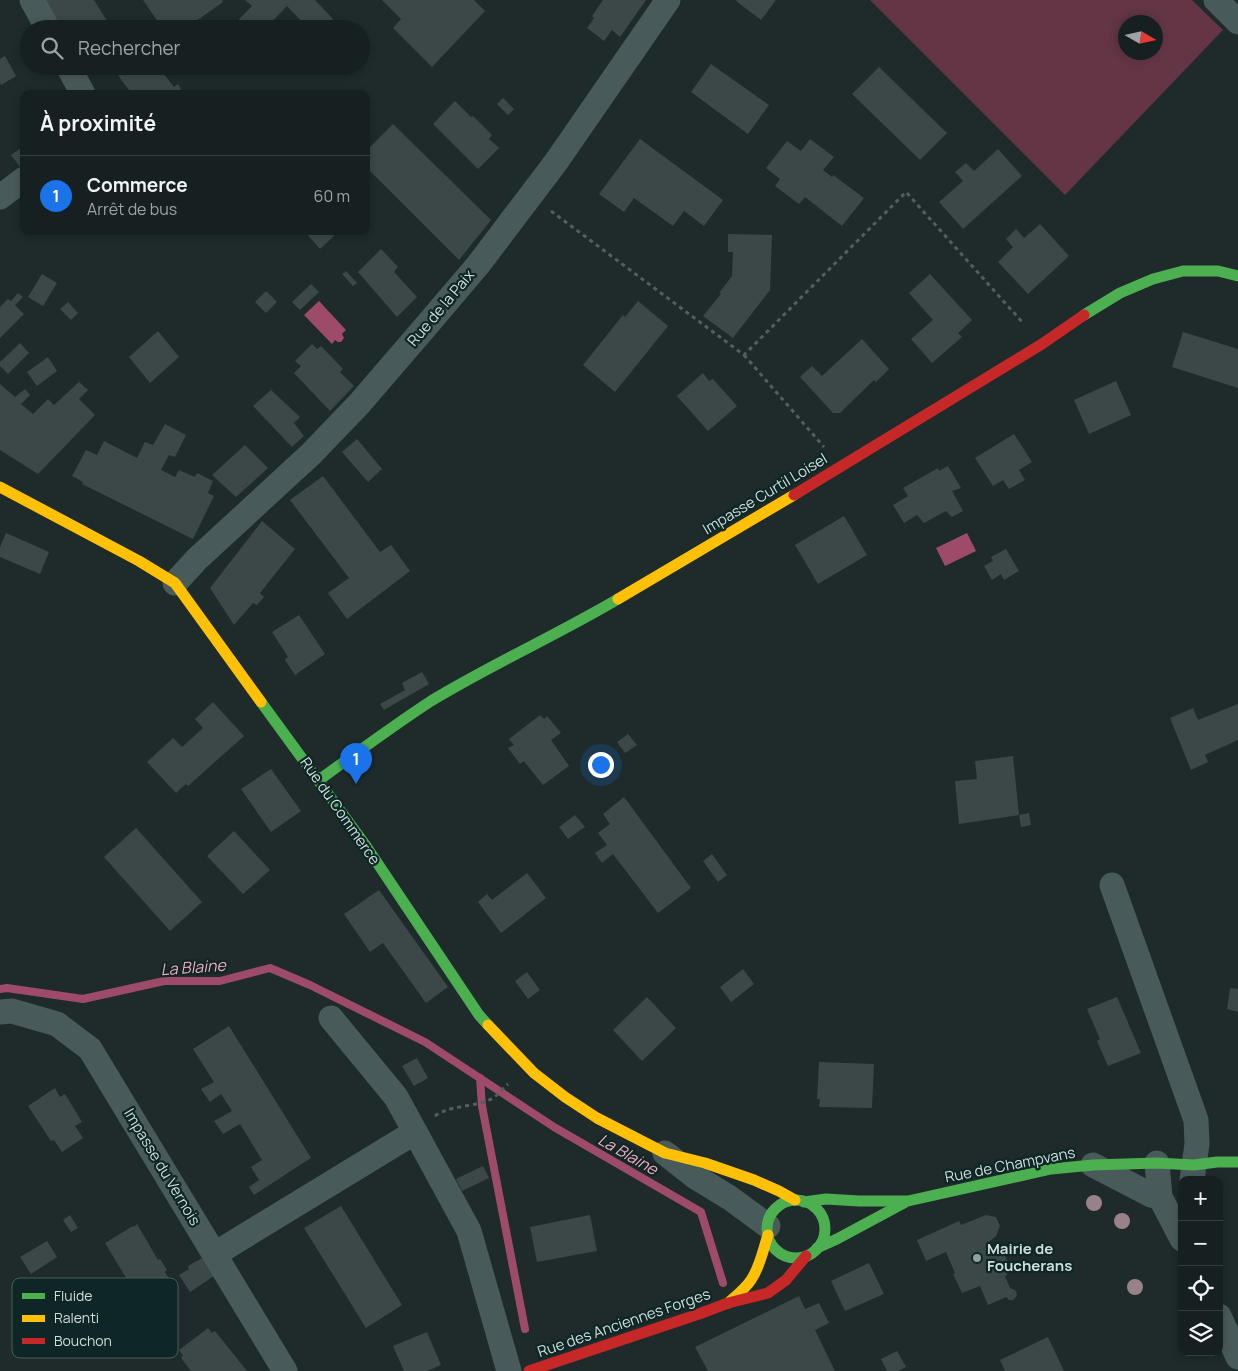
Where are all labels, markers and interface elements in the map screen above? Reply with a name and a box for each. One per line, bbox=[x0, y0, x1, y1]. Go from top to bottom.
north arrow bbox=[1118, 15, 1163, 60]
search box bbox=[20, 20, 370, 75]
icon: search bbox=[38, 34, 66, 62]
text: Rechercher bbox=[78, 35, 180, 61]
text: À proximité bbox=[40, 109, 156, 137]
text: Commerce bbox=[87, 172, 188, 198]
text: 1 bbox=[52, 185, 60, 207]
text: 60 m bbox=[314, 185, 350, 207]
text: Arrêt de bus bbox=[87, 198, 177, 220]
street label: Rue de la Paix bbox=[402, 265, 479, 350]
street label: Impasse Curtil Loisel bbox=[698, 448, 831, 539]
pin: 1 bbox=[340, 743, 372, 784]
your location bbox=[588, 752, 614, 778]
street label: Rue du Commerce bbox=[295, 753, 386, 869]
water label: La Blaine bbox=[160, 954, 228, 980]
street label: Impasse du Vernois bbox=[119, 1104, 206, 1229]
water label: La Blaine bbox=[594, 1128, 663, 1181]
street label: Rue de Champvans bbox=[943, 1142, 1077, 1187]
map controls bbox=[1178, 1176, 1223, 1356]
button: + bbox=[1178, 1176, 1223, 1221]
button: − bbox=[1178, 1221, 1223, 1266]
place label: Mairie de Foucherans bbox=[987, 1238, 1072, 1276]
marker: Mairie de Foucherans bbox=[971, 1252, 983, 1264]
button: locate bbox=[1178, 1266, 1223, 1311]
legend bbox=[12, 1278, 178, 1358]
street label: Rue des Anciennes Forges bbox=[535, 1283, 713, 1362]
text: Fluide bbox=[54, 1286, 92, 1305]
text: Ralenti bbox=[54, 1308, 99, 1327]
button: layers bbox=[1178, 1311, 1223, 1356]
text: Bouchon bbox=[54, 1331, 112, 1350]

